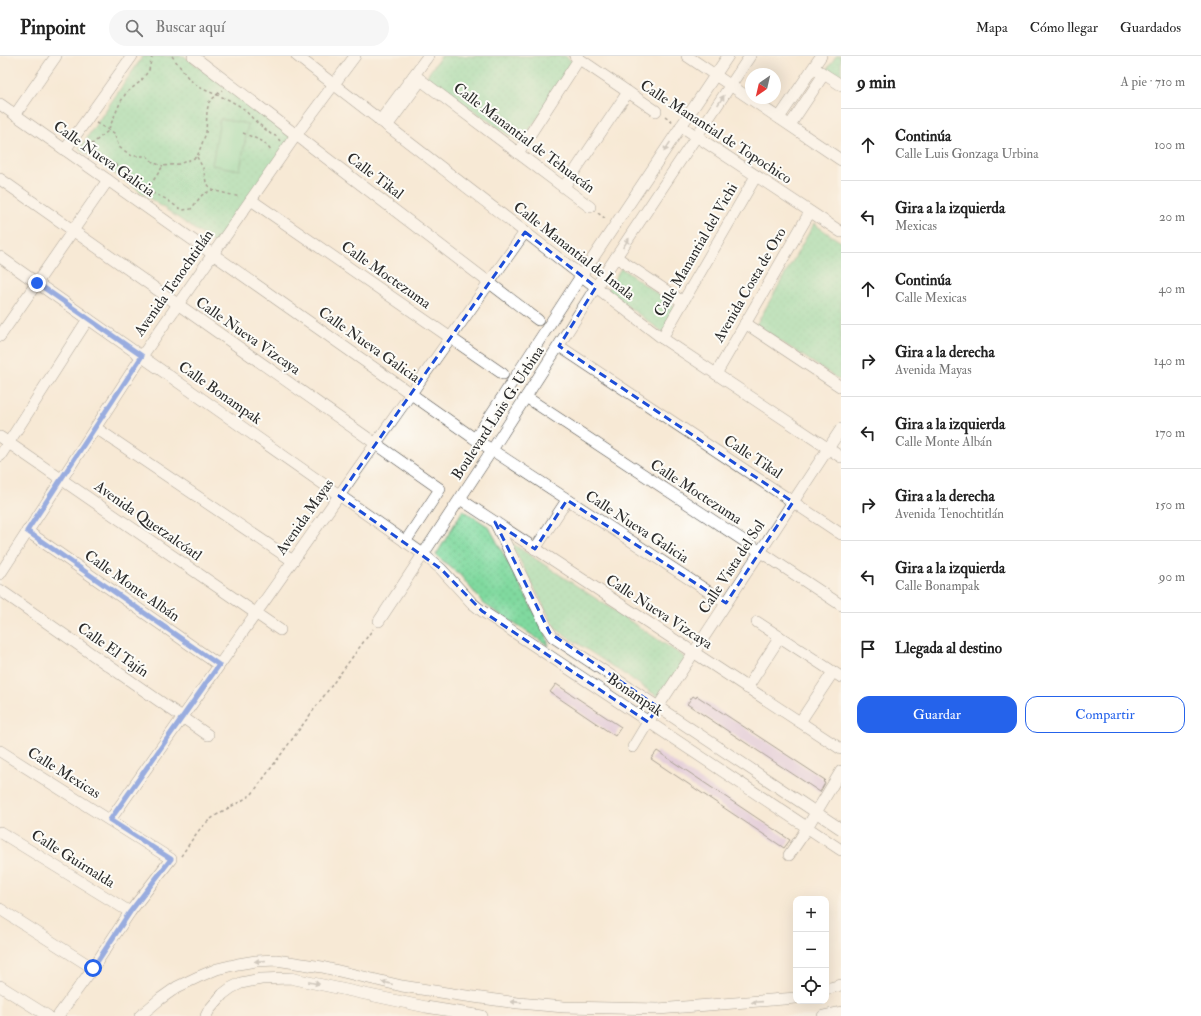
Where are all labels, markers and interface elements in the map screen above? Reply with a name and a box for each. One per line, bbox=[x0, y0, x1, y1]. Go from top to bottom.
search box bbox=[109, 10, 389, 46]
text: Pinpoint bbox=[20, 16, 85, 40]
icon: search bbox=[123, 17, 145, 39]
text: Buscar aquí bbox=[155, 18, 225, 37]
text: Mapa bbox=[976, 19, 1008, 36]
text: Cómo llegar bbox=[1030, 19, 1098, 36]
text: Guardados bbox=[1120, 19, 1181, 36]
north arrow bbox=[745, 68, 781, 104]
text: 9 min bbox=[857, 72, 896, 93]
text: A pie · 710 m bbox=[1121, 74, 1185, 90]
street label: Calle Manantial de Topochico bbox=[636, 76, 796, 189]
street label: Calle Manantial de Tehuacán bbox=[449, 79, 599, 198]
one-way arrow bbox=[717, 95, 725, 105]
street label: Calle Nueva Galicia bbox=[50, 117, 159, 202]
text: Continúa bbox=[895, 127, 951, 146]
icon: ahead bbox=[857, 134, 879, 156]
text: 100 m bbox=[1154, 137, 1185, 153]
one-way arrow bbox=[663, 141, 671, 152]
text: Calle Luis Gonzaga Urbina bbox=[895, 146, 1039, 162]
street label: Calle Tikal bbox=[343, 149, 407, 204]
street label: Calle Manantial del Vichi bbox=[650, 180, 742, 320]
street label: Calle Manantial de Imala bbox=[509, 198, 639, 305]
text: Gira a la izquierda bbox=[895, 199, 1005, 218]
icon: left bbox=[857, 206, 879, 228]
text: 20 m bbox=[1159, 209, 1185, 225]
text: Mexicas bbox=[895, 218, 937, 234]
street label: Avenida Costa de Oro bbox=[709, 224, 791, 347]
street label: Avenida Tenochtitlán bbox=[130, 226, 218, 341]
street label: Calle Moctezuma bbox=[337, 237, 435, 314]
one-way arrow bbox=[622, 238, 630, 248]
text: Continúa bbox=[895, 271, 951, 290]
route end bbox=[28, 274, 46, 292]
icon: ahead bbox=[857, 278, 879, 300]
text: 40 m bbox=[1159, 281, 1185, 297]
text: Calle Mexicas bbox=[895, 290, 967, 306]
street label: Calle Nueva Vizcaya bbox=[192, 293, 305, 380]
street label: Calle Nueva Galicia bbox=[315, 303, 424, 388]
street label: Boulevard Luis G. Urbina bbox=[448, 342, 549, 484]
text: Gira a la derecha bbox=[895, 343, 995, 362]
icon: right bbox=[857, 350, 879, 372]
text: 140 m bbox=[1154, 353, 1185, 369]
street label: Calle Bonampak bbox=[174, 357, 265, 430]
text: Avenida Mayas bbox=[895, 362, 972, 378]
text: Gira a la izquierda bbox=[895, 415, 1005, 434]
icon: left bbox=[857, 422, 879, 444]
text: 170 m bbox=[1155, 425, 1185, 441]
street label: Calle Tikal bbox=[720, 431, 786, 483]
text: Calle Monte Albán bbox=[895, 434, 992, 450]
street label: Calle Moctezuma bbox=[647, 455, 746, 529]
street label: Avenida Mayas bbox=[271, 475, 338, 559]
street label: Avenida Quetzalcóatl bbox=[90, 476, 206, 565]
street label: Calle Nueva Galicia bbox=[582, 486, 693, 568]
text: Gira a la derecha bbox=[895, 487, 995, 506]
icon: right bbox=[857, 494, 879, 516]
text: 150 m bbox=[1155, 497, 1185, 513]
text: Avenida Tenochtitlán bbox=[895, 506, 1004, 522]
street label: Calle Vista del Sol bbox=[695, 516, 769, 617]
street label: Calle Monte Albán bbox=[81, 546, 184, 626]
text: Gira a la izquierda bbox=[895, 559, 1005, 578]
icon: left bbox=[857, 566, 879, 588]
text: 90 m bbox=[1159, 569, 1185, 585]
street label: Calle Nueva Vizcaya bbox=[602, 570, 717, 654]
text: Calle Bonampak bbox=[895, 578, 980, 594]
street label: Calle El Tajín bbox=[74, 618, 153, 682]
icon: arrive bbox=[857, 638, 879, 660]
text: Llegada al destino bbox=[895, 639, 1002, 658]
street label: Bonampak bbox=[603, 669, 667, 721]
button: Guardar bbox=[857, 696, 1017, 733]
button: Compartir bbox=[1025, 696, 1185, 733]
street label: Calle Mexicas bbox=[24, 743, 104, 803]
street label: Calle Guirnalda bbox=[28, 826, 119, 893]
map controls bbox=[793, 896, 829, 1004]
button: + bbox=[793, 896, 829, 932]
button: − bbox=[793, 932, 829, 968]
one-way arrow bbox=[254, 958, 266, 964]
route start bbox=[84, 959, 102, 977]
button: locate bbox=[793, 968, 829, 1004]
one-way arrow bbox=[381, 979, 393, 985]
one-way arrow bbox=[308, 980, 320, 986]
one-way arrow bbox=[510, 999, 522, 1006]
one-way arrow bbox=[751, 999, 763, 1006]

